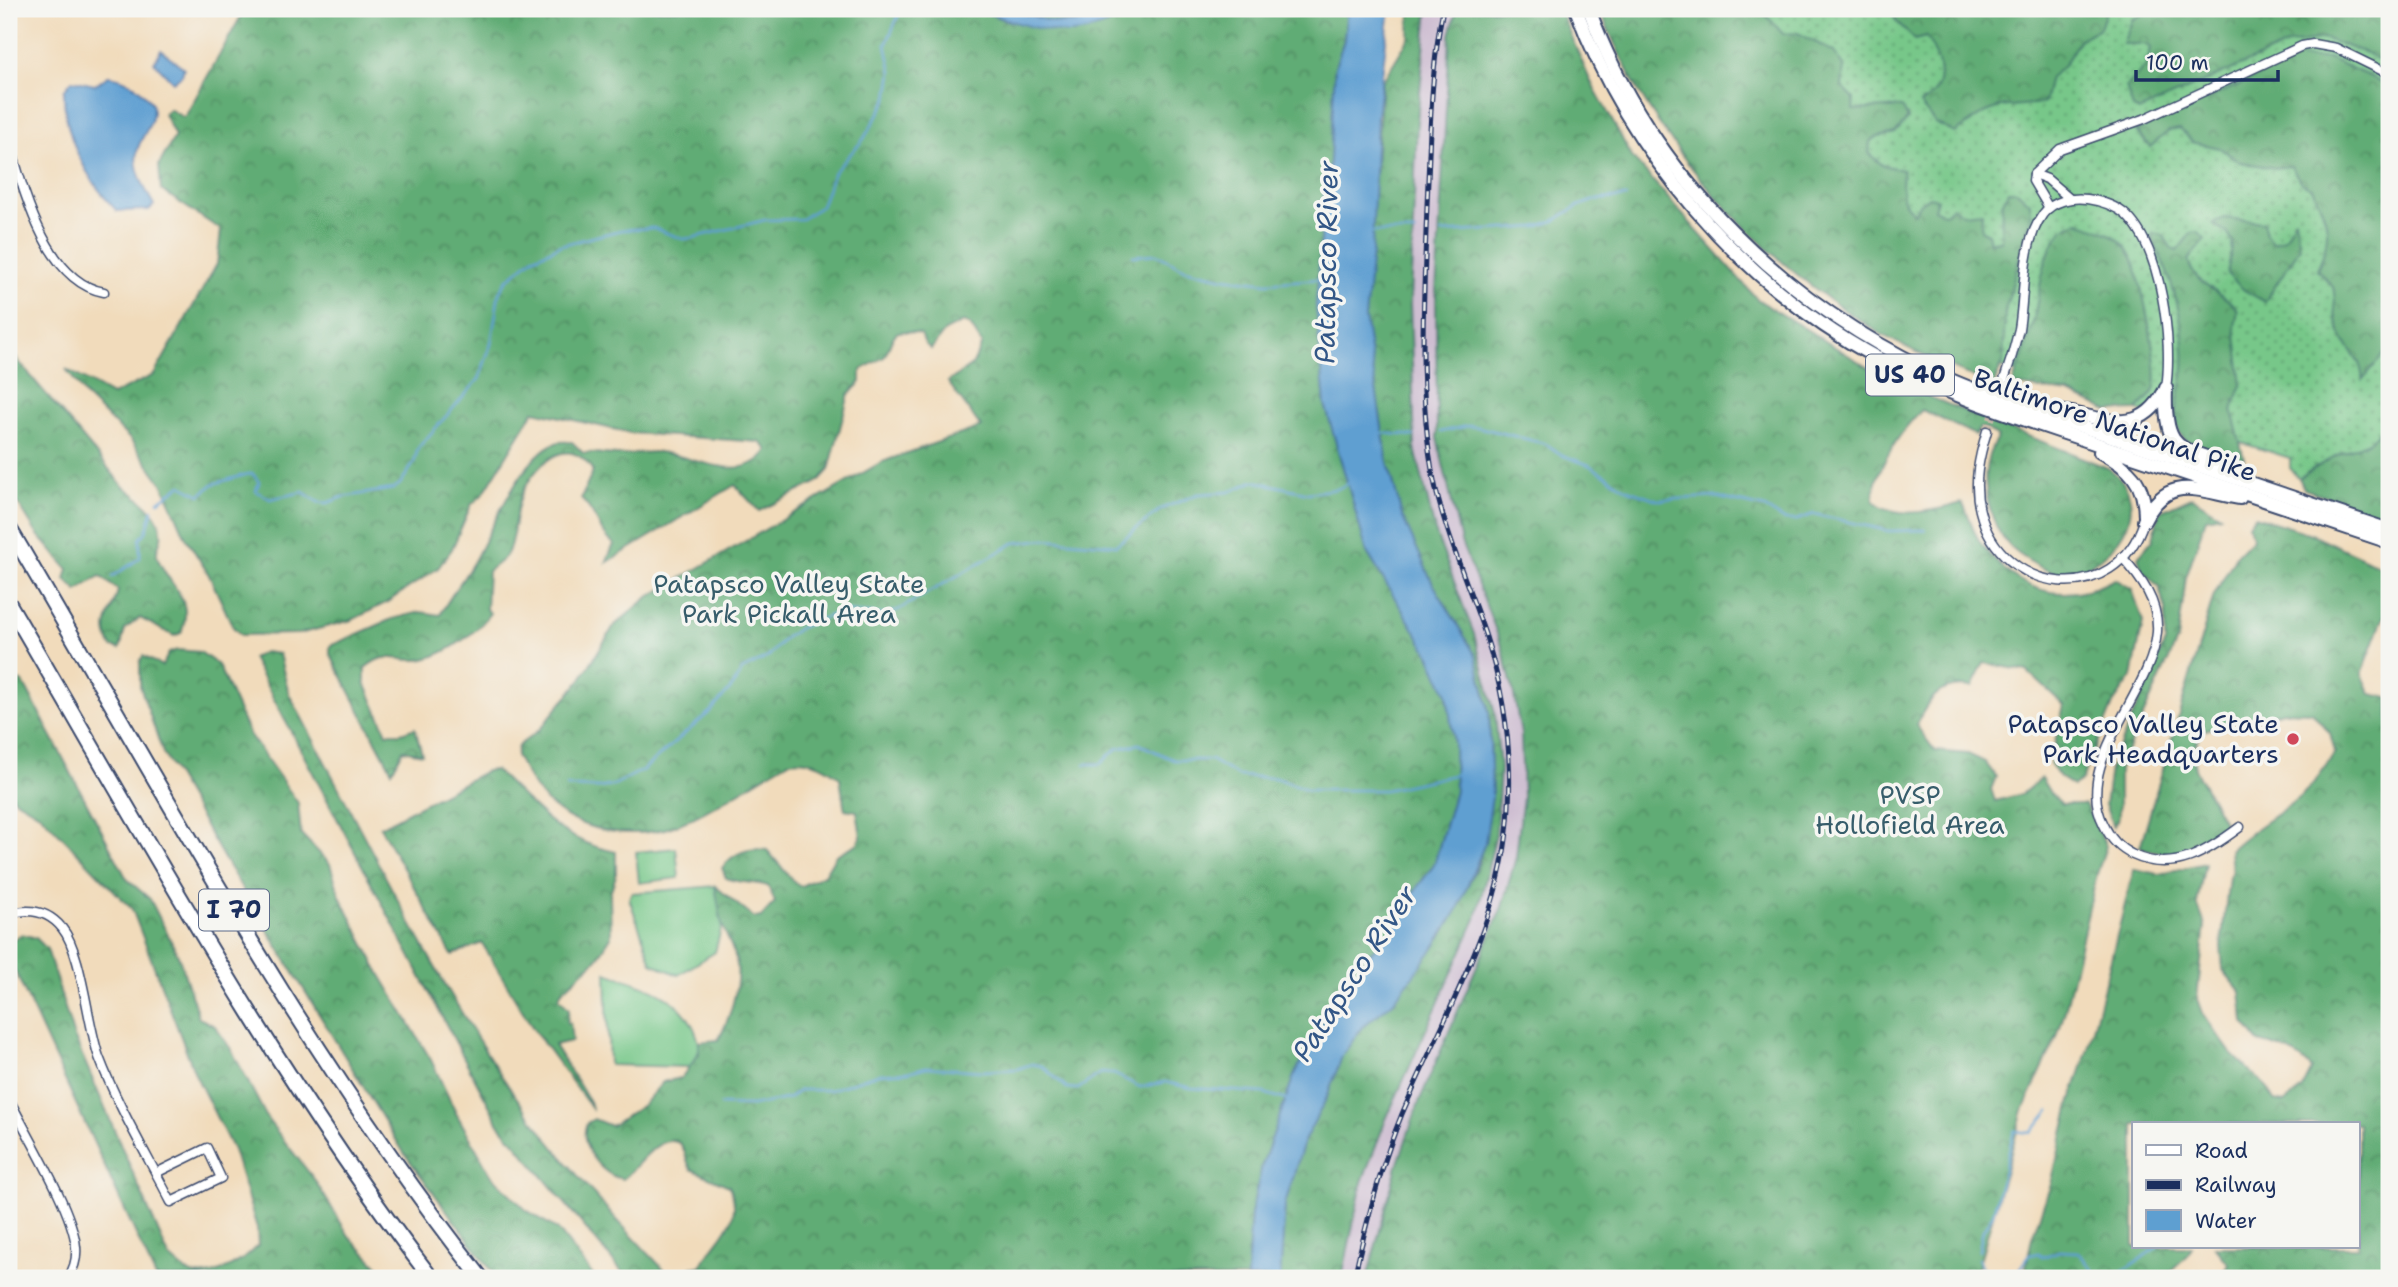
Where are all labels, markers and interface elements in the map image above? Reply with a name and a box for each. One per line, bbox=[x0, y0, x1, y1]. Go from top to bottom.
scale bar bbox=[2136, 38, 2277, 82]
text: 100 m bbox=[2146, 49, 2209, 77]
water label: Patapsco River bbox=[1305, 159, 1347, 364]
road number: US 40 bbox=[1866, 354, 1954, 396]
street label: Baltimore National Pike bbox=[1969, 360, 2261, 489]
park label: Patapsco Valley State Park Pickall Area bbox=[653, 566, 925, 631]
place label: Patapsco Valley State Park Headquarters bbox=[2007, 706, 2279, 771]
marker: Patapsco Valley State Park Headquarters bbox=[2285, 731, 2301, 747]
park label: PVSP Hollofield Area bbox=[1815, 777, 2005, 842]
water label: Patapsco River bbox=[1283, 877, 1426, 1069]
road number: I 70 bbox=[199, 890, 269, 930]
legend bbox=[2132, 1122, 2360, 1248]
text: Road bbox=[2195, 1137, 2248, 1165]
text: Railway bbox=[2195, 1171, 2277, 1199]
text: Water bbox=[2195, 1207, 2257, 1235]

